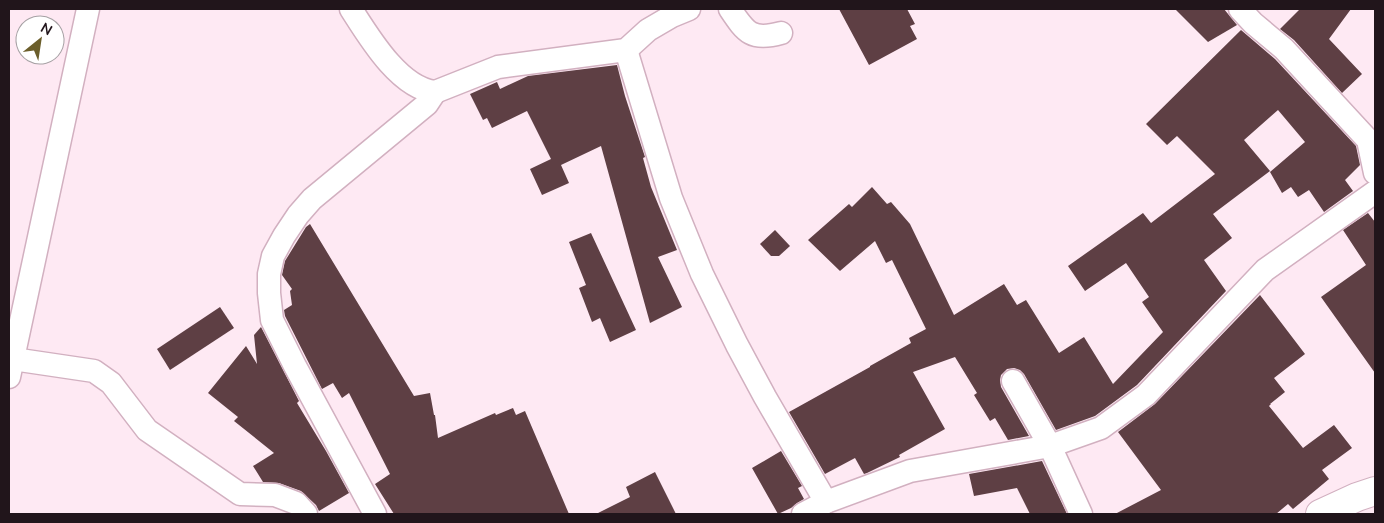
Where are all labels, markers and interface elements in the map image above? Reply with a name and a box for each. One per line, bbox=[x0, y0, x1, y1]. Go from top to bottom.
north arrow bbox=[15, 15, 65, 65]
text: N bbox=[37, 18, 56, 39]

